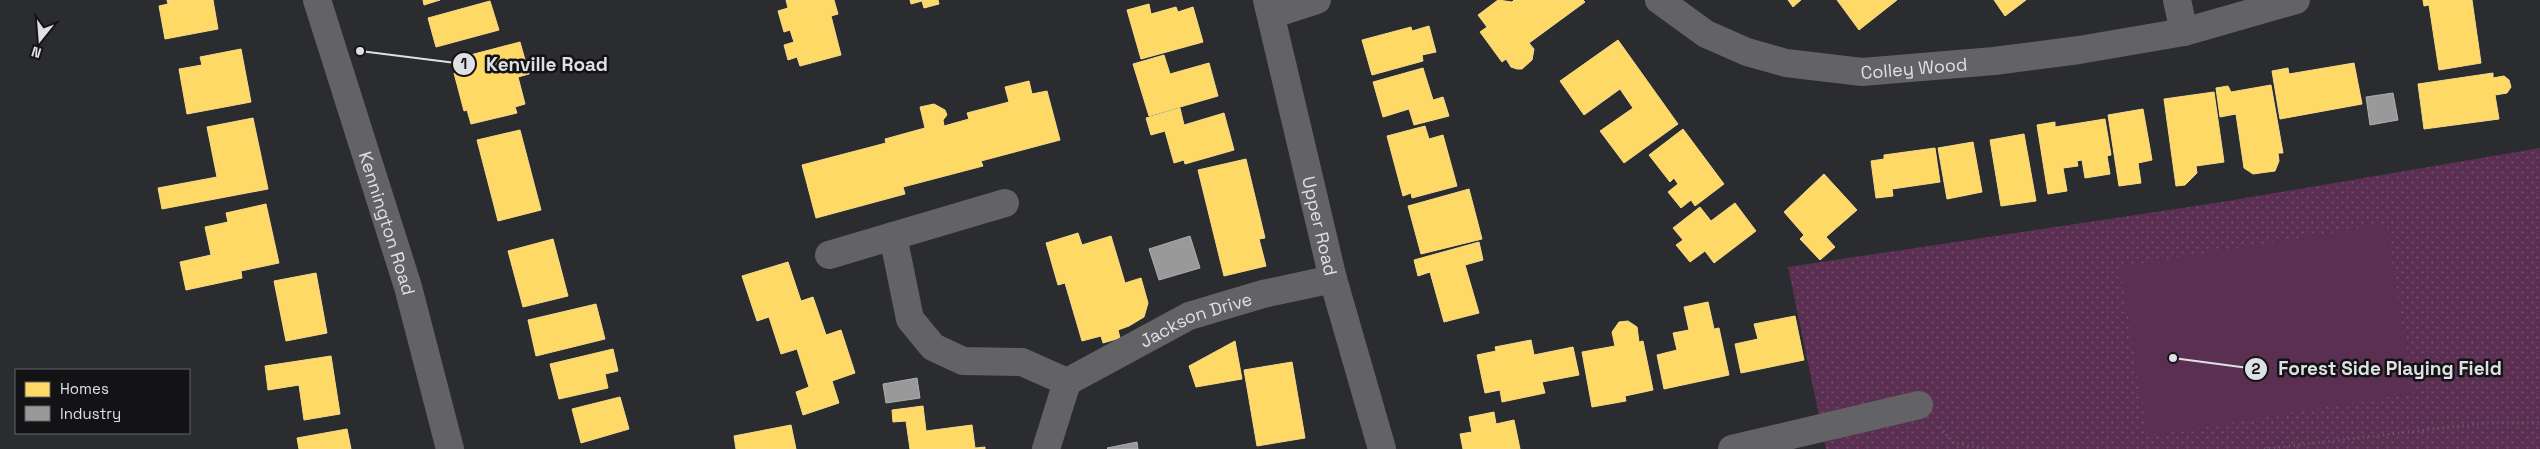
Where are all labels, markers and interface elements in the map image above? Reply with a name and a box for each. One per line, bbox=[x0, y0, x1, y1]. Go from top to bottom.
north arrow bbox=[15, 15, 65, 65]
text: N bbox=[29, 42, 43, 62]
callout: Kenville Road bbox=[451, 47, 618, 81]
text: Kenville Road bbox=[486, 52, 608, 77]
street label: Colley Wood bbox=[1860, 52, 1968, 84]
text: 1 bbox=[461, 54, 467, 73]
street label: Kennington Road bbox=[354, 148, 421, 297]
street label: Upper Road bbox=[1298, 174, 1343, 278]
street label: Jackson Drive bbox=[1135, 286, 1255, 352]
callout: Forest Side Playing Field bbox=[2243, 352, 2512, 386]
text: Forest Side Playing Field bbox=[2278, 356, 2502, 381]
text: 2 bbox=[2252, 359, 2261, 378]
legend bbox=[15, 369, 190, 434]
text: Homes bbox=[60, 379, 109, 398]
text: Industry bbox=[60, 404, 121, 423]

